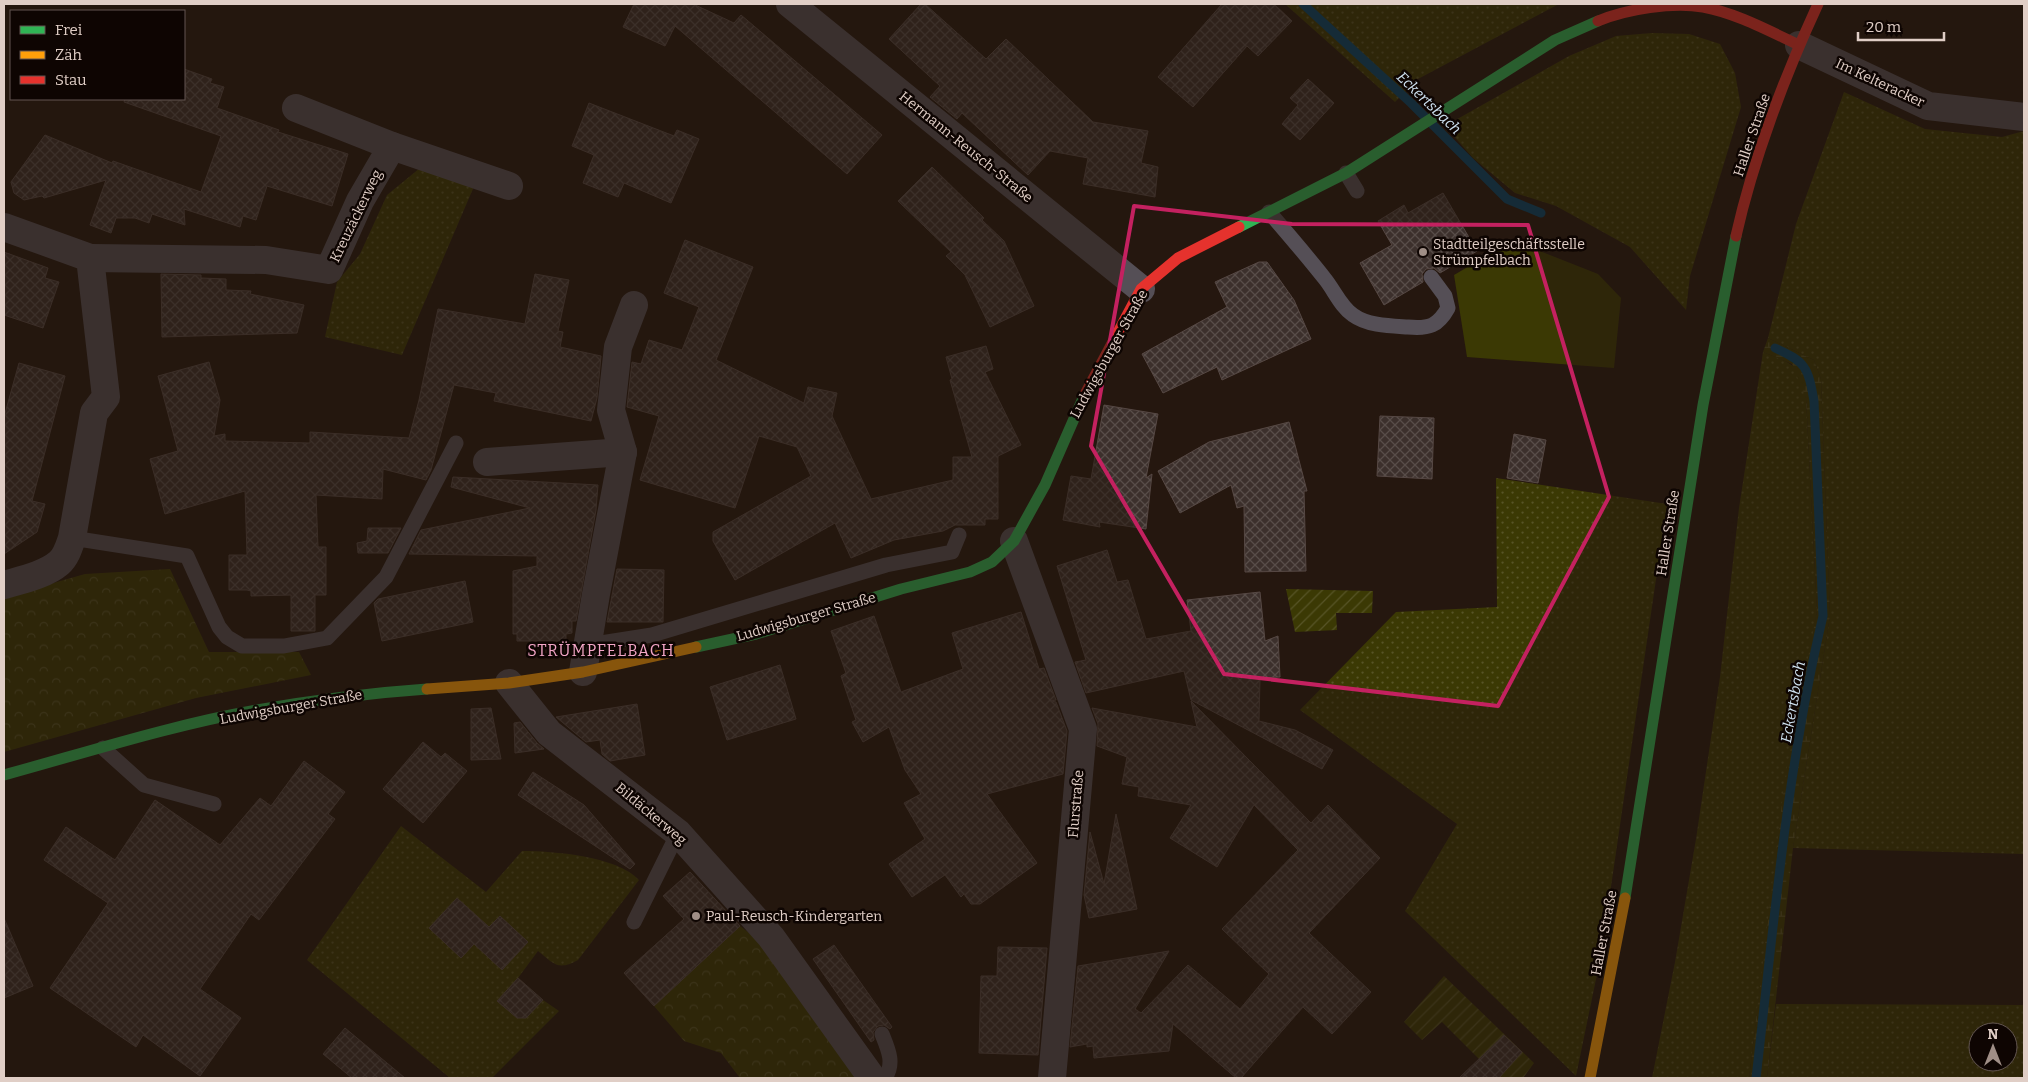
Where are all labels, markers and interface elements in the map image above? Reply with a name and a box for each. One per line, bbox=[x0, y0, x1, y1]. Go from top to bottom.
legend bbox=[10, 10, 185, 100]
scale bar bbox=[1858, 10, 1944, 42]
text: 20 m bbox=[1866, 18, 1902, 36]
text: Frei bbox=[55, 21, 83, 39]
text: Zäh bbox=[55, 46, 82, 64]
street label: Im Kelteracker bbox=[1833, 55, 1927, 111]
water label: Eckertsbach bbox=[1393, 68, 1465, 138]
text: Stau bbox=[55, 71, 87, 89]
street label: Hermann-Reusch-Straße bbox=[896, 88, 1036, 206]
street label: Haller Straße bbox=[1730, 91, 1774, 179]
street label: Kreuzäckerweg bbox=[326, 167, 386, 265]
place label: Stadtteilgeschäftsstelle Strümpfelbach bbox=[1433, 236, 1585, 269]
marker: Stadtteilgeschäftsstelle Strümpfelbach bbox=[1417, 246, 1429, 258]
street label: Ludwigsburger Straße bbox=[1067, 287, 1151, 421]
street label: Haller Straße bbox=[1653, 489, 1683, 577]
street label: Ludwigsburger Straße bbox=[734, 589, 878, 645]
district label: STRÜMPFELBACH bbox=[527, 641, 675, 660]
water label: Eckertsbach bbox=[1777, 660, 1809, 744]
street label: Ludwigsburger Straße bbox=[219, 686, 363, 728]
street label: Flurstraße bbox=[1065, 769, 1087, 839]
street label: Bildäckerweg bbox=[612, 779, 690, 849]
street label: Haller Straße bbox=[1587, 889, 1621, 977]
place label: Paul-Reusch-Kindergarten bbox=[706, 908, 882, 925]
marker: Paul-Reusch-Kindergarten bbox=[690, 910, 702, 922]
north arrow bbox=[1968, 1022, 2018, 1072]
text: N bbox=[1988, 1026, 1999, 1043]

